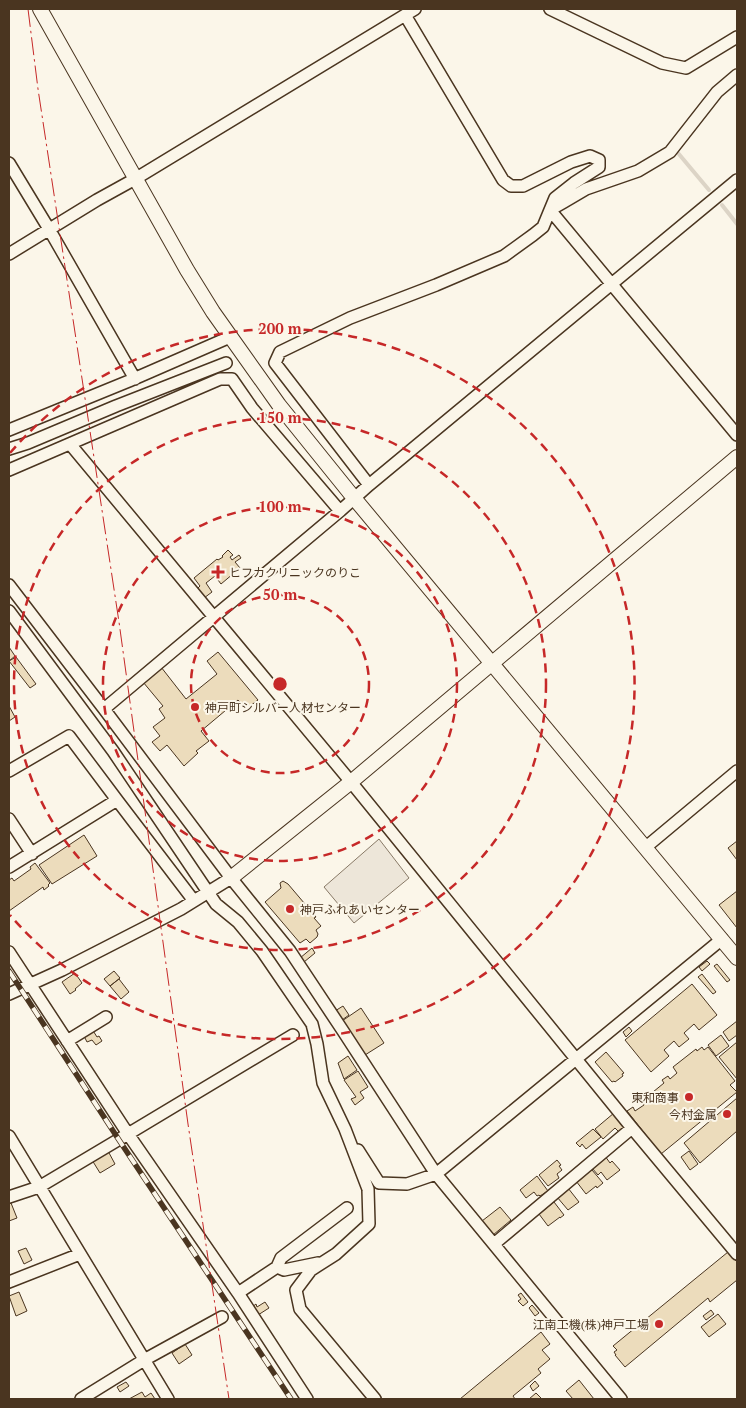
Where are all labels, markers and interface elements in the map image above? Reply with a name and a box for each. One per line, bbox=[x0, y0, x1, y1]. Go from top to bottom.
text: 200 m bbox=[258, 318, 302, 338]
text: 150 m bbox=[258, 407, 302, 427]
text: 100 m bbox=[258, 496, 302, 516]
marker: ヒフカクリニックのりこ bbox=[211, 565, 225, 579]
place label: ヒフカクリニックのりこ bbox=[229, 565, 361, 580]
text: 50 m bbox=[263, 584, 298, 604]
centre of rings bbox=[271, 675, 289, 693]
place label: 神戸町シルバー人材センター bbox=[205, 700, 361, 715]
marker: 神戸町シルバー人材センター bbox=[189, 701, 201, 713]
place label: 神戸ふれあいセンター bbox=[300, 902, 420, 917]
marker: 神戸ふれあいセンター bbox=[284, 903, 296, 915]
place label: 東和商事 bbox=[631, 1090, 679, 1105]
marker: 東和商事 bbox=[683, 1091, 695, 1103]
place label: 今村金属 bbox=[669, 1107, 717, 1122]
marker: 今村金属 bbox=[721, 1108, 733, 1120]
place label: 江南工機(株)神戸工場 bbox=[533, 1317, 649, 1332]
marker: 江南工機(株)神戸工場 bbox=[653, 1318, 665, 1330]

